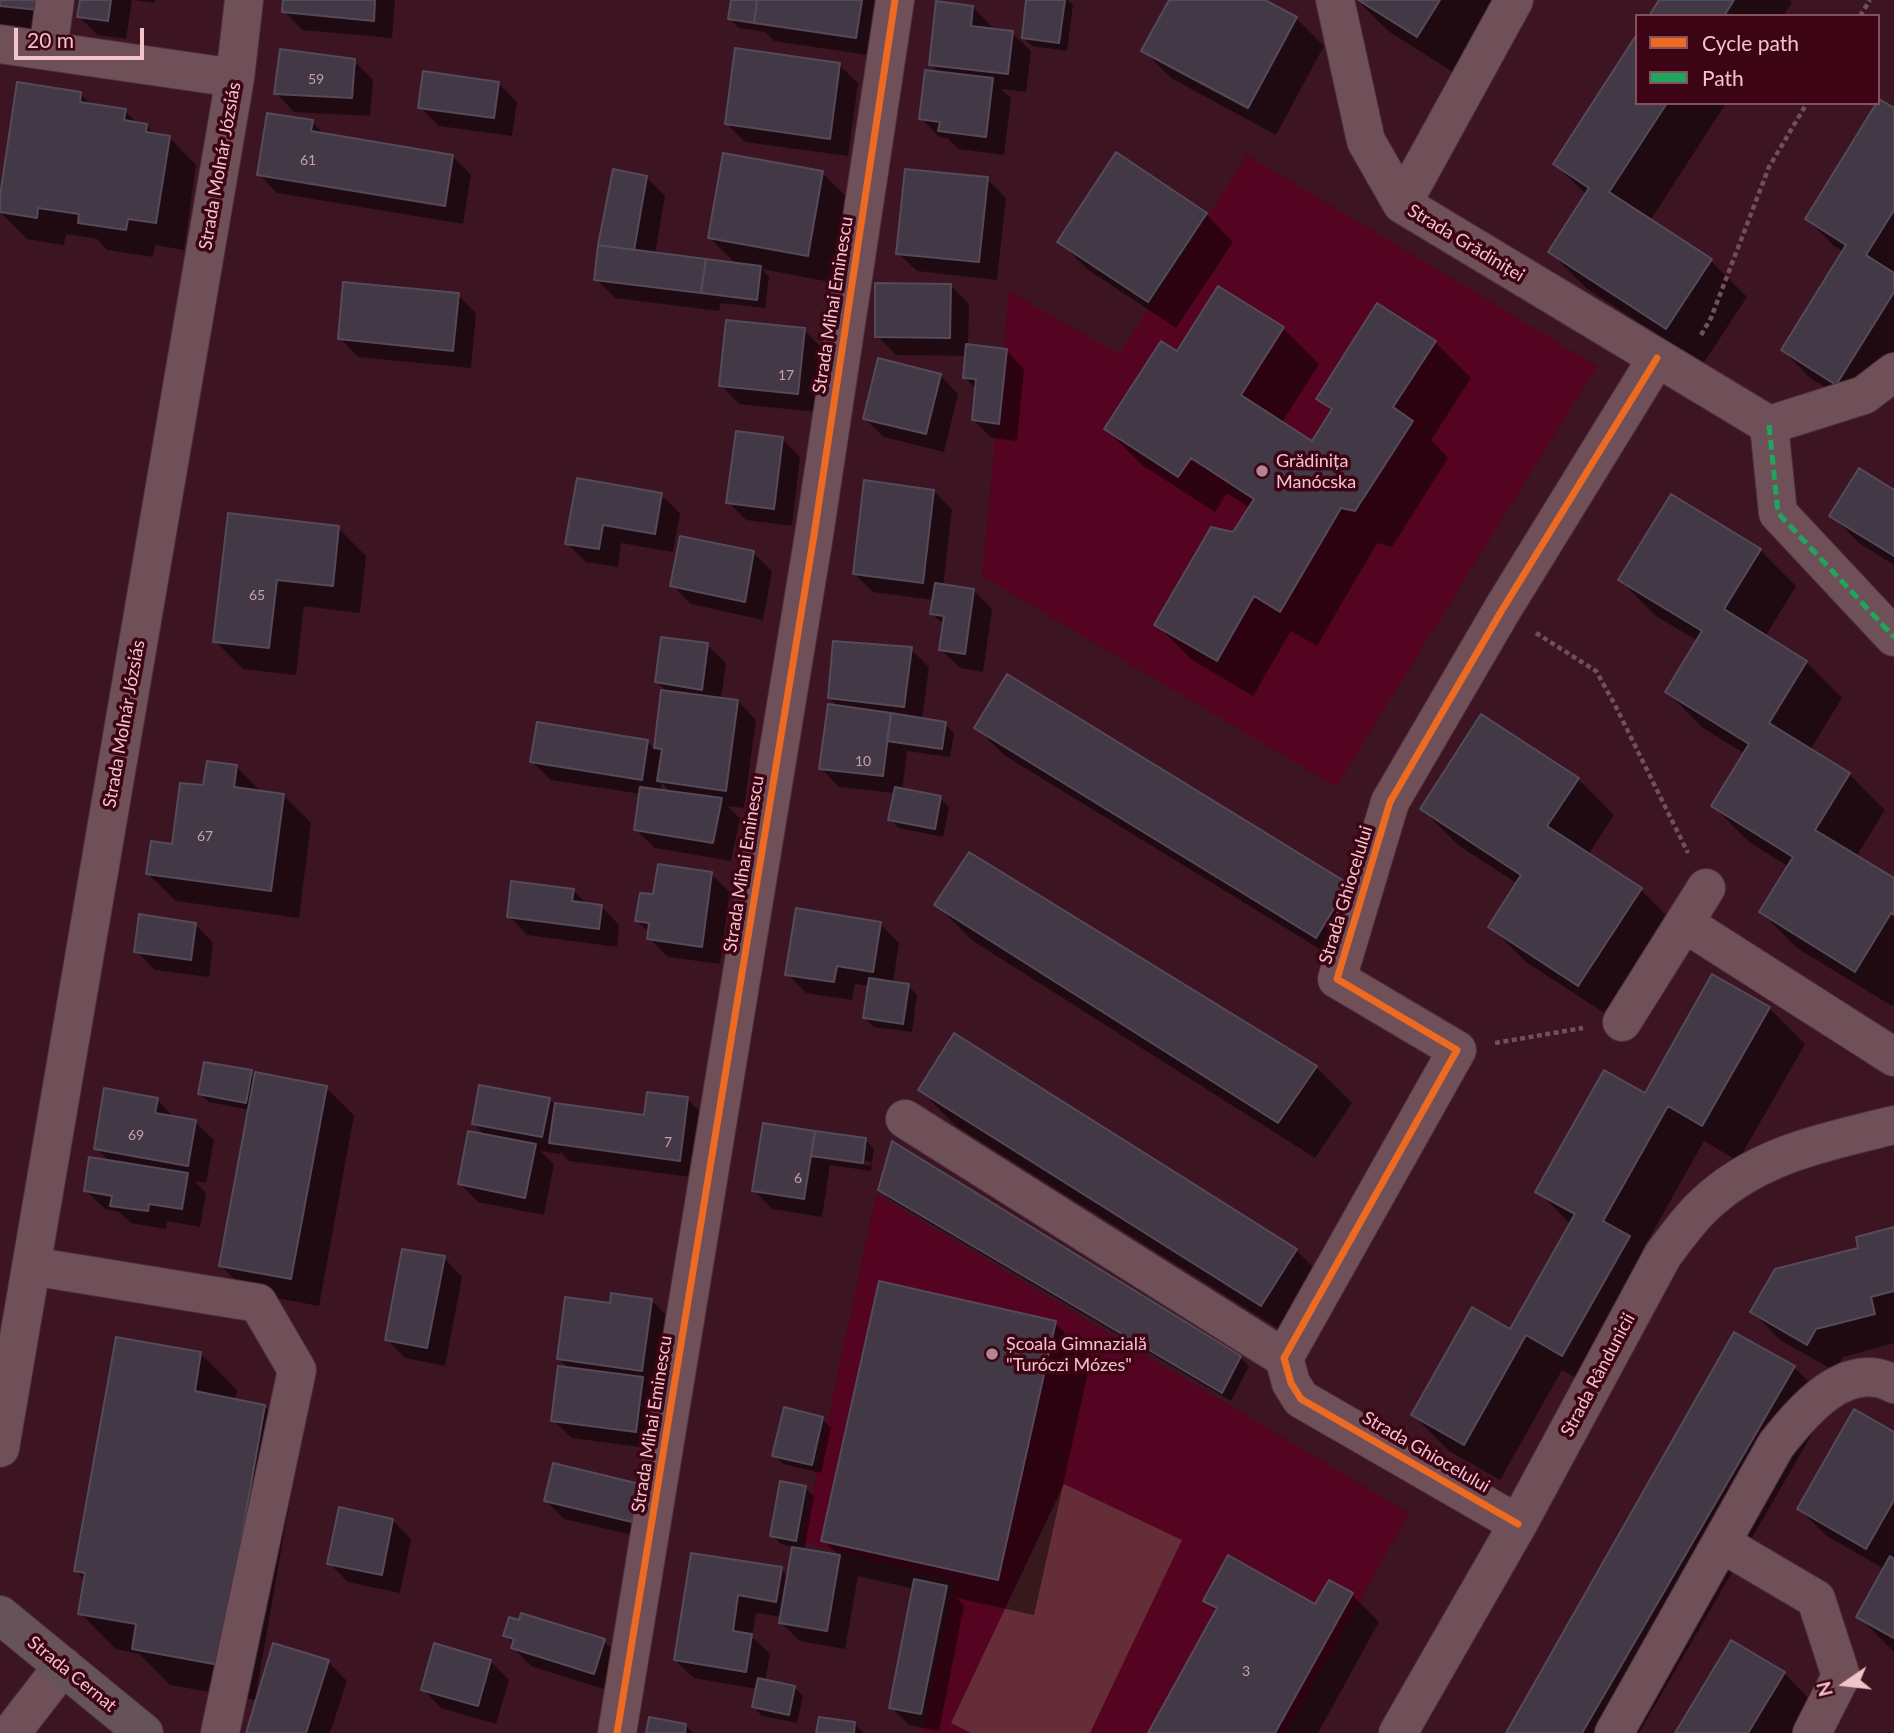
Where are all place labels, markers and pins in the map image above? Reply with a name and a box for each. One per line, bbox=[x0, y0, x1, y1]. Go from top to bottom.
place label: Grădinița Manócska bbox=[1276, 450, 1356, 492]
marker: Grădinița Manócska bbox=[1254, 463, 1270, 479]
place label: Școala Gimnazială "Turóczi Mózes" bbox=[1006, 1333, 1147, 1376]
marker: Școala Gimnazială "Turóczi Mózes" bbox=[984, 1346, 1000, 1362]

